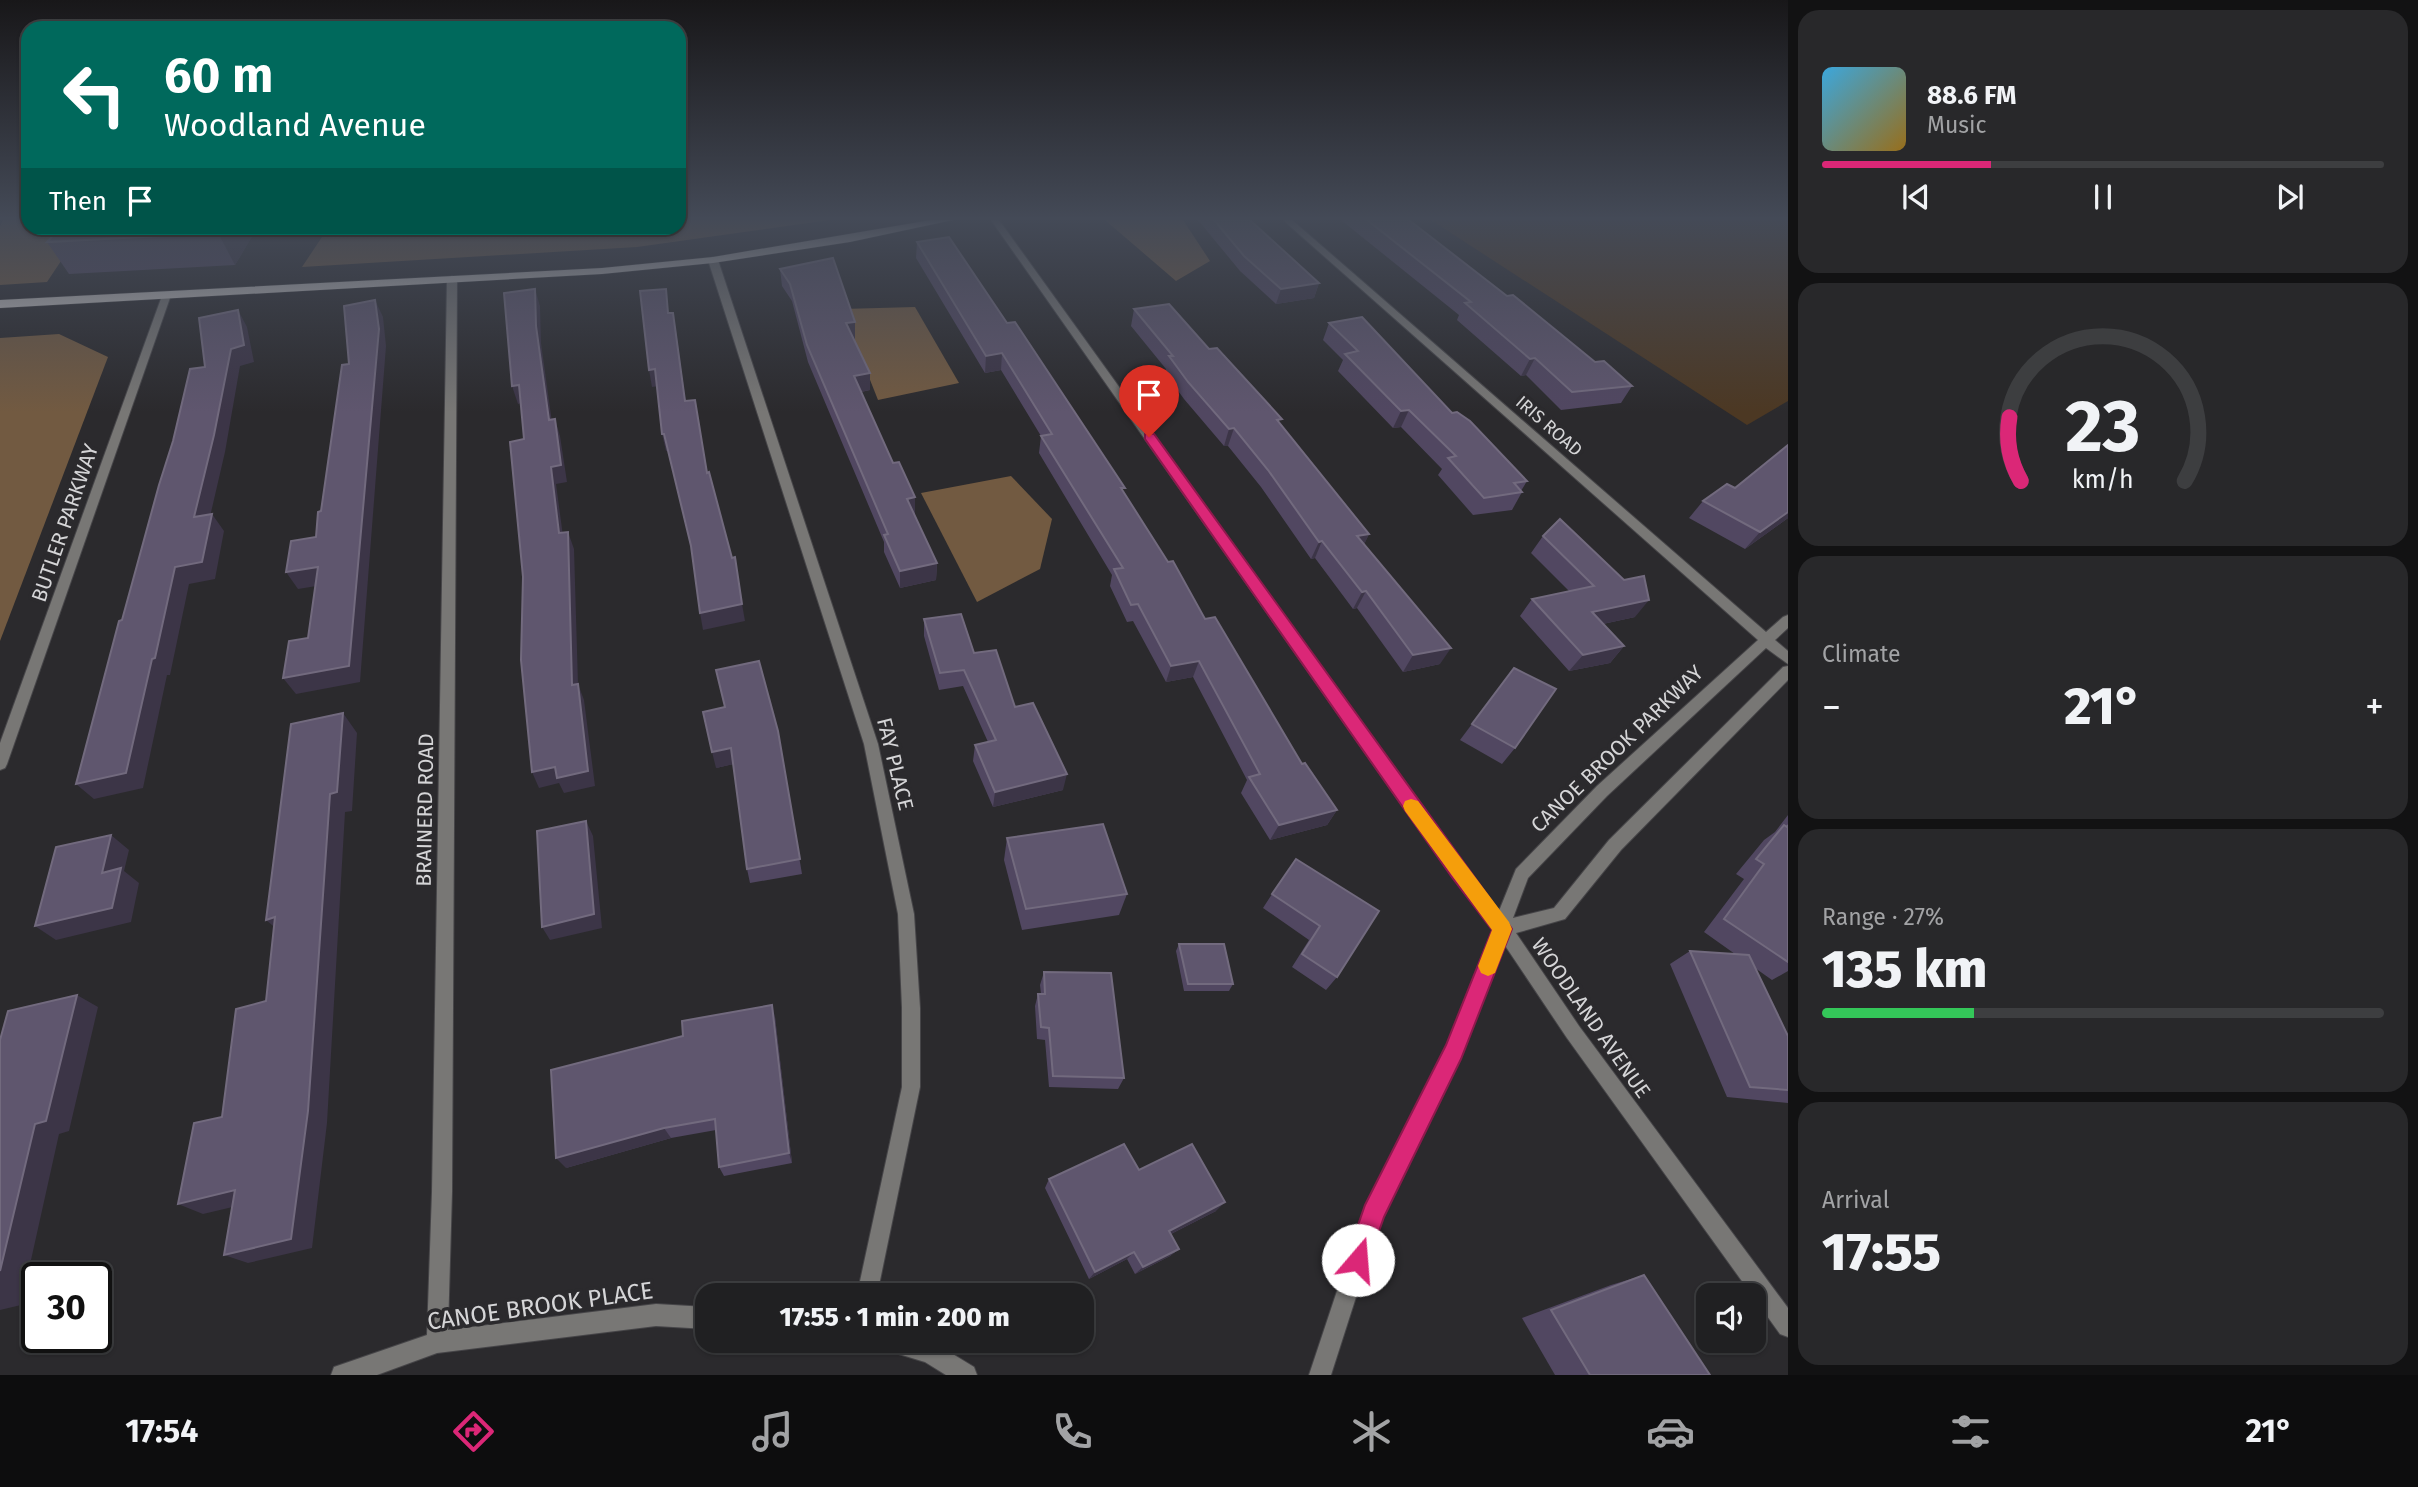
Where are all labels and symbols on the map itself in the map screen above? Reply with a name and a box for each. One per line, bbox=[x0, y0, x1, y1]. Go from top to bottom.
pin bbox=[1119, 365, 1179, 437]
street label: IRIS ROAD bbox=[1511, 391, 1587, 461]
street label: BUTLER PARKWAY bbox=[26, 440, 104, 605]
street label: CANOE BROOK PARKWAY bbox=[1525, 660, 1709, 838]
street label: FAY PLACE bbox=[871, 715, 919, 813]
street label: BRAINERD ROAD bbox=[411, 733, 439, 887]
street label: WOODLAND AVENUE bbox=[1526, 933, 1656, 1103]
position arrow bbox=[1321, 1223, 1395, 1297]
speed limit sign: 30 bbox=[21, 1262, 112, 1353]
street label: CANOE BROOK PLACE bbox=[425, 1276, 655, 1336]

